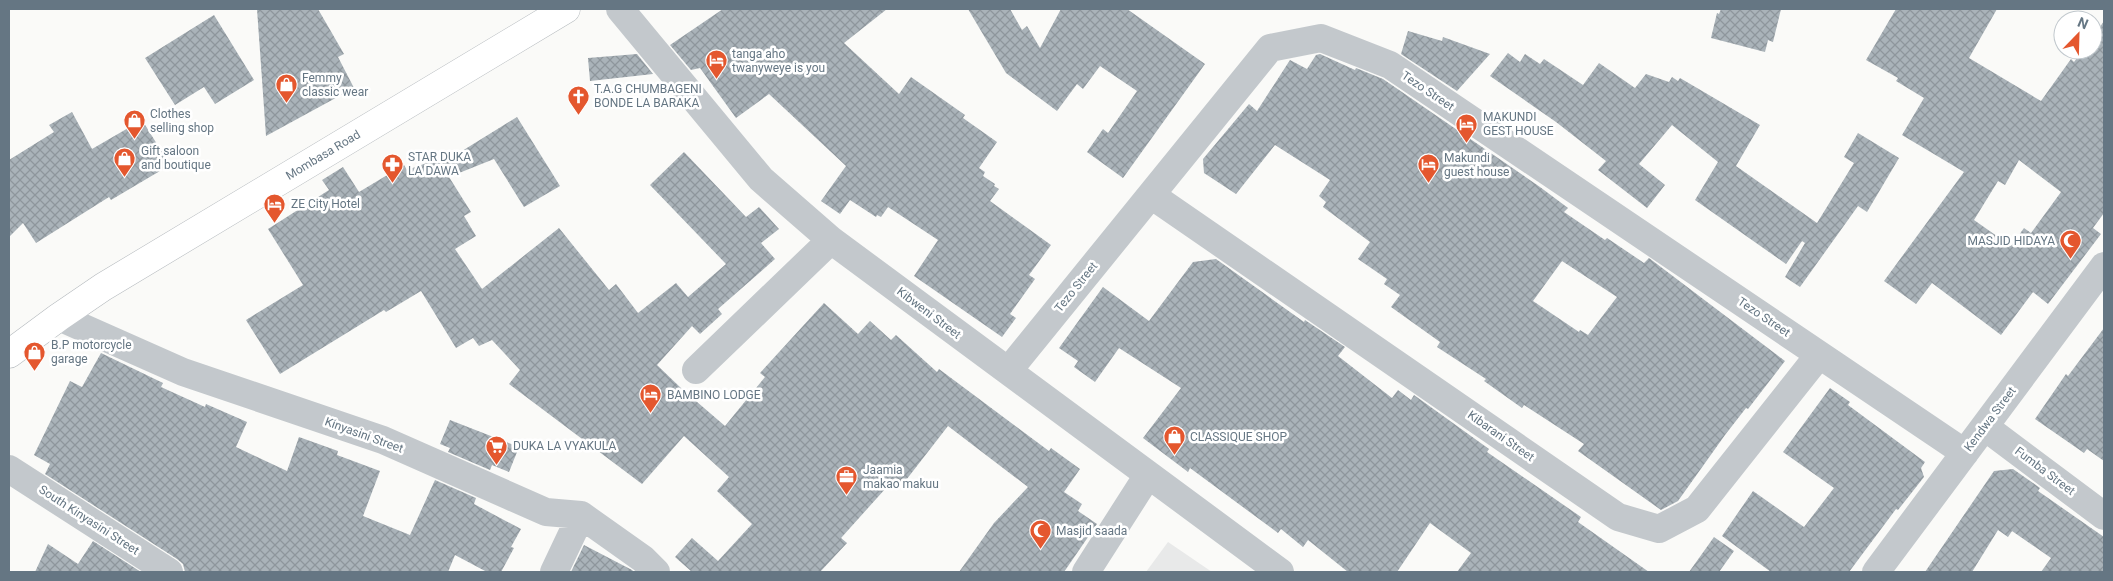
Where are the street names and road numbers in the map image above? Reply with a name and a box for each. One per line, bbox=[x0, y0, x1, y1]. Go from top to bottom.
street label: Tezo Street bbox=[1399, 68, 1457, 114]
street label: Mombasa Road bbox=[283, 127, 363, 183]
street label: Tezo Street bbox=[1052, 259, 1100, 315]
street label: Kibweni Street bbox=[894, 284, 964, 342]
street label: Tezo Street bbox=[1735, 294, 1793, 340]
street label: Kendwa Street bbox=[1961, 384, 2019, 454]
street label: Kibarani Street bbox=[1465, 408, 1537, 464]
street label: Kinyasini Street bbox=[323, 414, 405, 456]
street label: Fumba Street bbox=[2012, 444, 2078, 498]
street label: South Kinyasini Street bbox=[36, 482, 142, 558]

